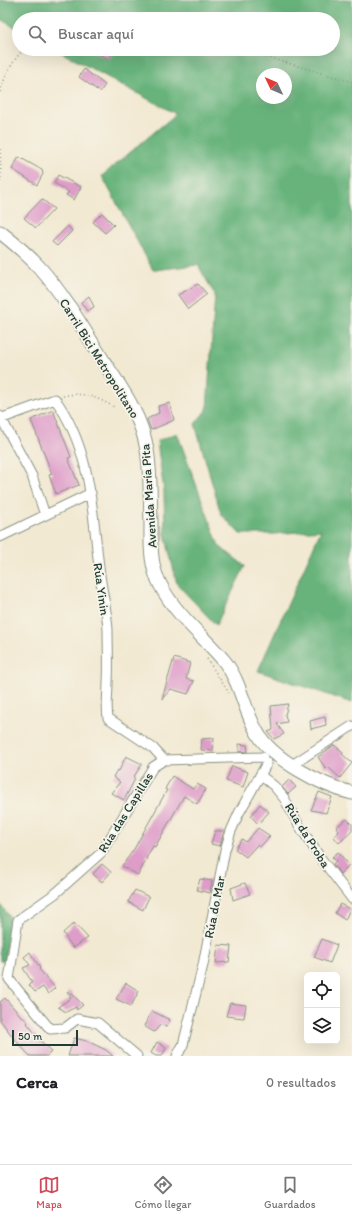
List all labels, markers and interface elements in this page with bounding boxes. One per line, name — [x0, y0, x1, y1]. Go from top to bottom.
search box — [12, 12, 340, 56]
icon: search — [26, 23, 48, 45]
text: Buscar aquí — [58, 25, 134, 43]
north arrow — [256, 68, 292, 104]
street label: Carril Bici Metropolitano — [56, 296, 143, 421]
street label: Avenida María Pita — [137, 443, 160, 549]
street label: Rúa Yinin — [90, 562, 113, 616]
street label: Rúa das Capillas — [95, 769, 156, 855]
street label: Rúa da Proba — [282, 800, 334, 871]
street label: Rúa do Mar — [201, 874, 228, 940]
map controls — [304, 972, 340, 1044]
button: locate — [304, 972, 340, 1008]
button: layers — [304, 1008, 340, 1044]
scale bar — [12, 1028, 78, 1047]
text: 50 m — [18, 1030, 42, 1043]
text: Cerca — [16, 1072, 58, 1092]
text: 0 resultados — [266, 1075, 336, 1090]
tab: Mapa — [36, 1174, 62, 1211]
tab: Cómo llegar — [135, 1174, 191, 1211]
tab: Guardados — [264, 1174, 316, 1211]

